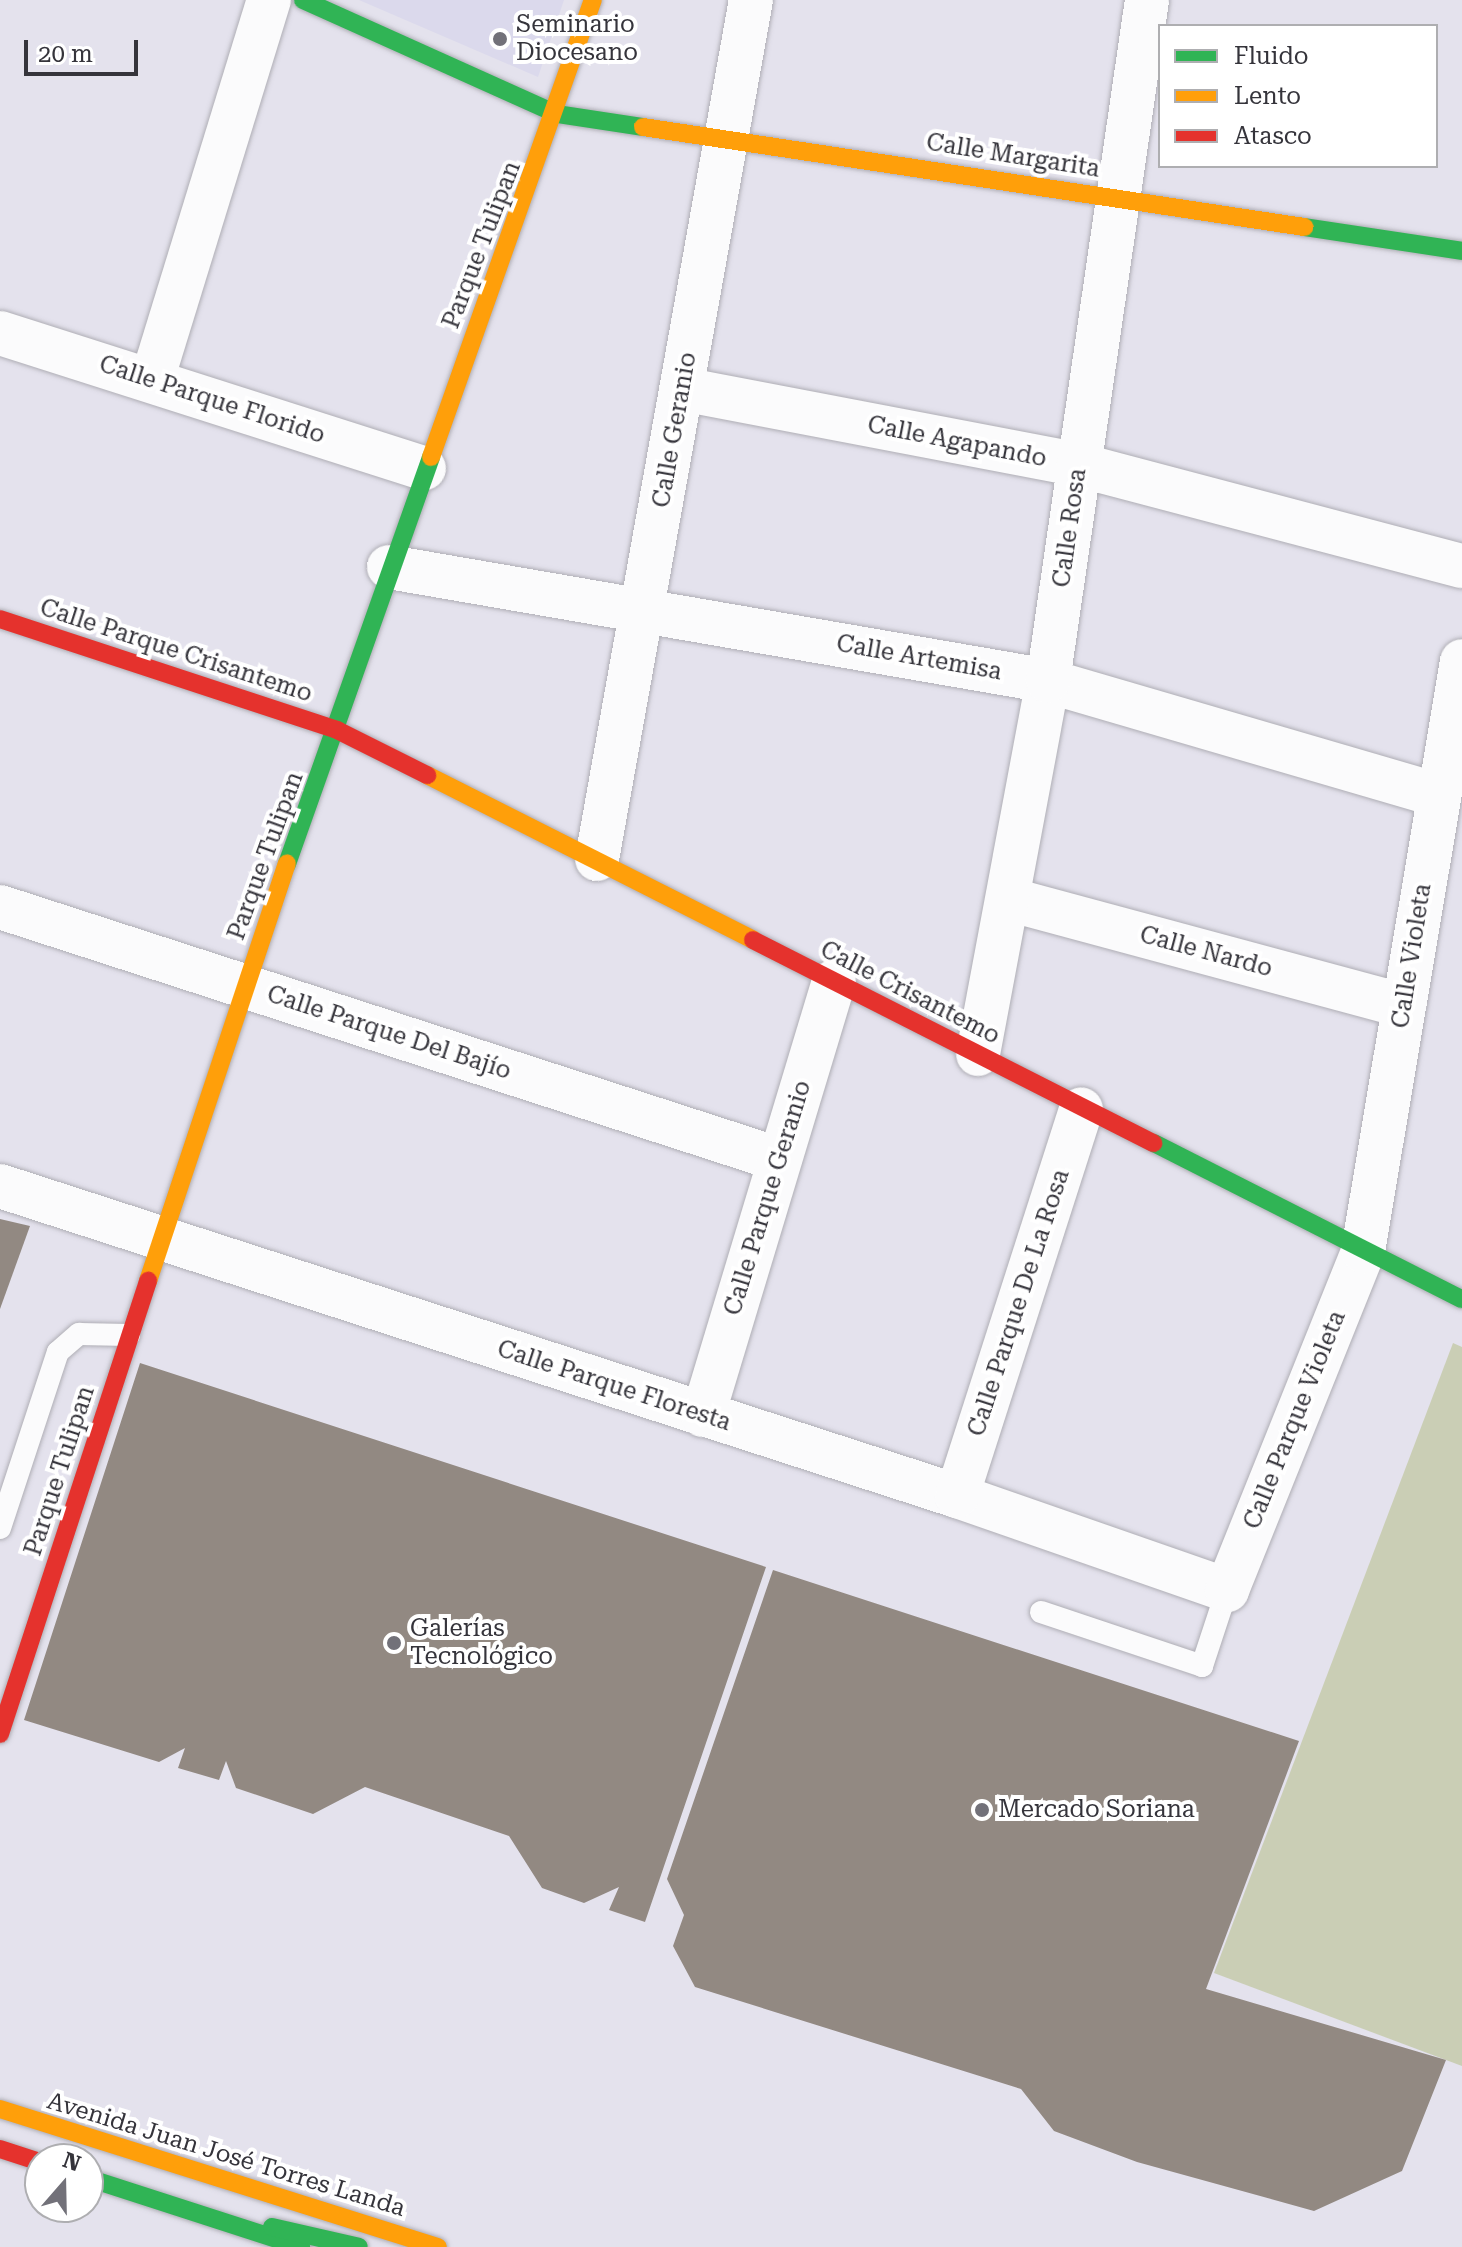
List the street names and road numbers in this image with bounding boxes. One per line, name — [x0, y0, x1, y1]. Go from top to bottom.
street label: Calle Margarita — [924, 128, 1102, 184]
street label: Parque Tulipan — [437, 157, 527, 333]
street label: Calle Parque Florido — [96, 350, 328, 450]
street label: Calle Geranio — [647, 350, 703, 510]
street label: Calle Agapando — [865, 411, 1049, 473]
street label: Calle Rosa — [1047, 467, 1093, 589]
street label: Calle Parque Crisantemo — [36, 593, 316, 709]
street label: Calle Artemisa — [834, 629, 1004, 687]
street label: Parque Tulipan — [222, 768, 310, 944]
street label: Calle Violeta — [1386, 882, 1438, 1030]
street label: Calle Nardo — [1137, 921, 1275, 983]
street label: Calle Crisantemo — [815, 935, 1005, 1051]
street label: Calle Parque Del Bajío — [263, 980, 515, 1086]
street label: Calle Parque Geranio — [719, 1077, 817, 1319]
street label: Calle Parque De La Rosa — [962, 1166, 1076, 1440]
street label: Calle Parque Violeta — [1238, 1307, 1352, 1533]
street label: Calle Parque Floresta — [494, 1335, 734, 1437]
street label: Parque Tulipan — [19, 1383, 101, 1559]
street label: Avenida Juan José Torres Landa — [44, 2087, 408, 2223]

